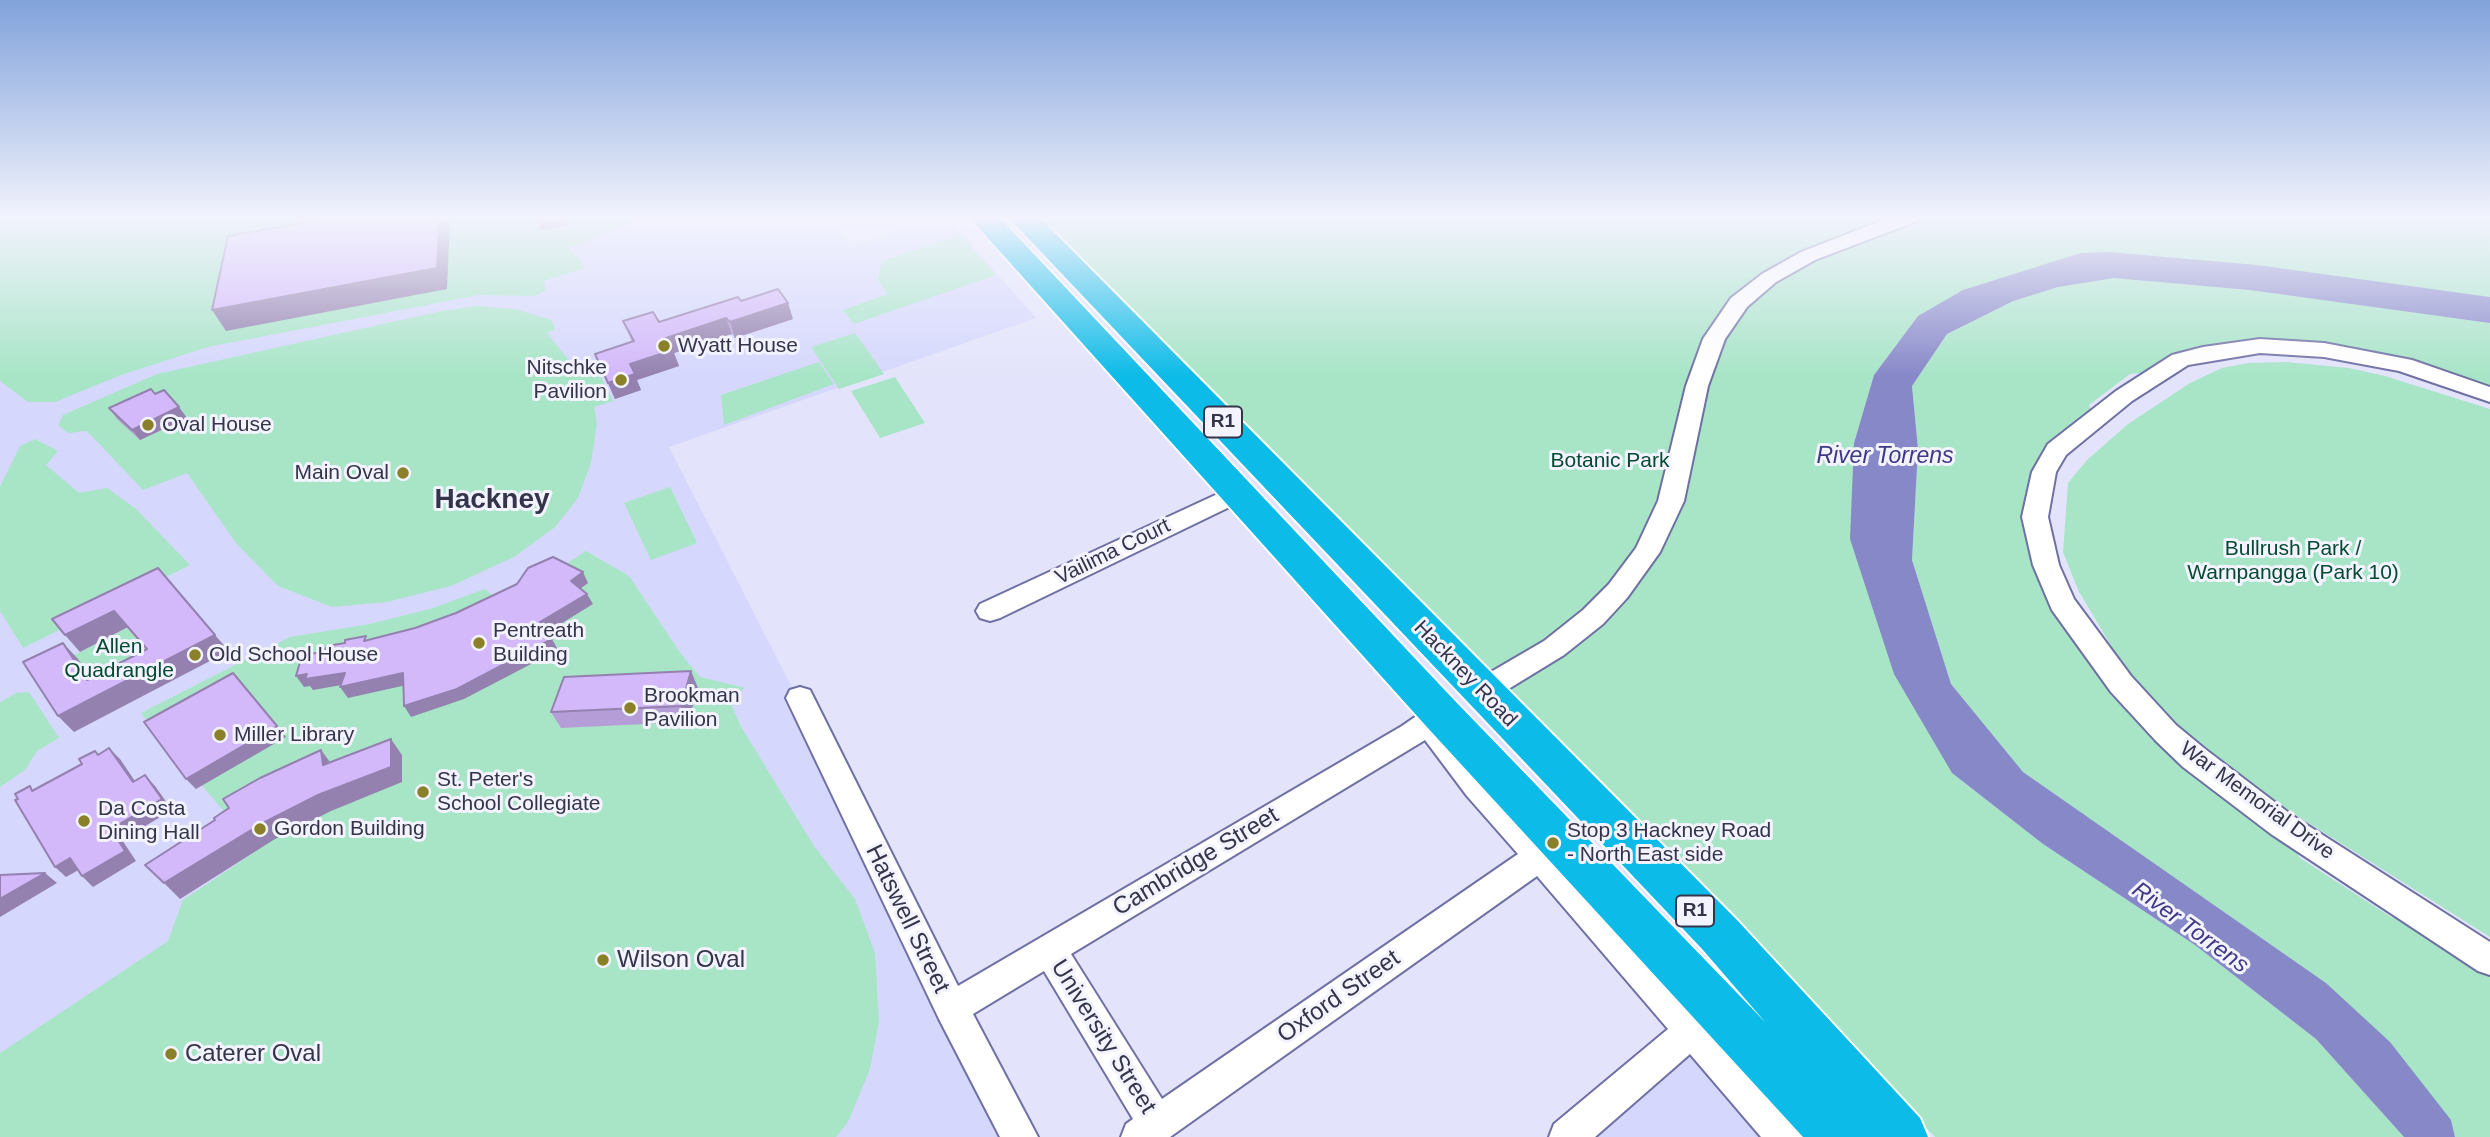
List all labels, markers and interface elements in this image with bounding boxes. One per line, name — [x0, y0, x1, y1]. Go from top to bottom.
place label: Wyatt House — [678, 333, 798, 359]
marker: Wyatt House — [656, 338, 672, 354]
place label: Nitschke Pavilion — [526, 355, 607, 405]
marker: Nitschke Pavilion — [613, 372, 629, 388]
road number: R1 — [1204, 406, 1242, 438]
place label: Oval House — [162, 412, 272, 438]
marker: Oval House — [140, 417, 156, 433]
water label: River Torrens — [1816, 443, 1954, 471]
park label: Botanic Park — [1550, 448, 1670, 474]
place label: Main Oval — [294, 460, 389, 486]
marker: Main Oval — [395, 465, 411, 481]
district label: Hackney — [434, 483, 550, 517]
street label: Vailima Court — [1052, 513, 1174, 591]
park label: Bullrush Park / Warnpangga (Park 10) — [2187, 536, 2399, 586]
street label: Hackney Road — [1408, 616, 1522, 732]
place label: Pentreath Building — [493, 618, 584, 668]
park label: Allen Quadrangle — [64, 634, 174, 684]
marker: Pentreath Building — [471, 635, 487, 651]
place label: Old School House — [209, 642, 378, 668]
marker: Old School House — [187, 647, 203, 663]
place label: Brookman Pavilion — [644, 683, 740, 733]
marker: Brookman Pavilion — [622, 700, 638, 716]
place label: Miller Library — [234, 722, 354, 748]
marker: Miller Library — [212, 727, 228, 743]
street label: War Memorial Drive — [2175, 737, 2339, 865]
place label: St. Peter's School Collegiate — [437, 767, 600, 817]
marker: St. Peter's School Collegiate — [415, 784, 431, 800]
place label: Da Costa Dining Hall — [98, 796, 200, 846]
street label: Cambridge Street — [1108, 801, 1284, 923]
marker: Da Costa Dining Hall — [76, 813, 92, 829]
place label: Gordon Building — [274, 816, 425, 842]
place label: Stop 3 Hackney Road - North East side — [1567, 818, 1771, 868]
marker: Gordon Building — [252, 821, 268, 837]
marker: Stop 3 Hackney Road - North East side — [1545, 835, 1561, 851]
street label: Hatswell Street — [859, 840, 955, 998]
water label: River Torrens — [2126, 877, 2254, 979]
road number: R1 — [1676, 896, 1714, 926]
street label: Oxford Street — [1272, 944, 1406, 1050]
place label: Wilson Oval — [617, 946, 745, 974]
marker: Wilson Oval — [595, 952, 611, 968]
street label: University Street — [1044, 955, 1162, 1119]
place label: Caterer Oval — [185, 1040, 321, 1068]
marker: Caterer Oval — [163, 1046, 179, 1062]

